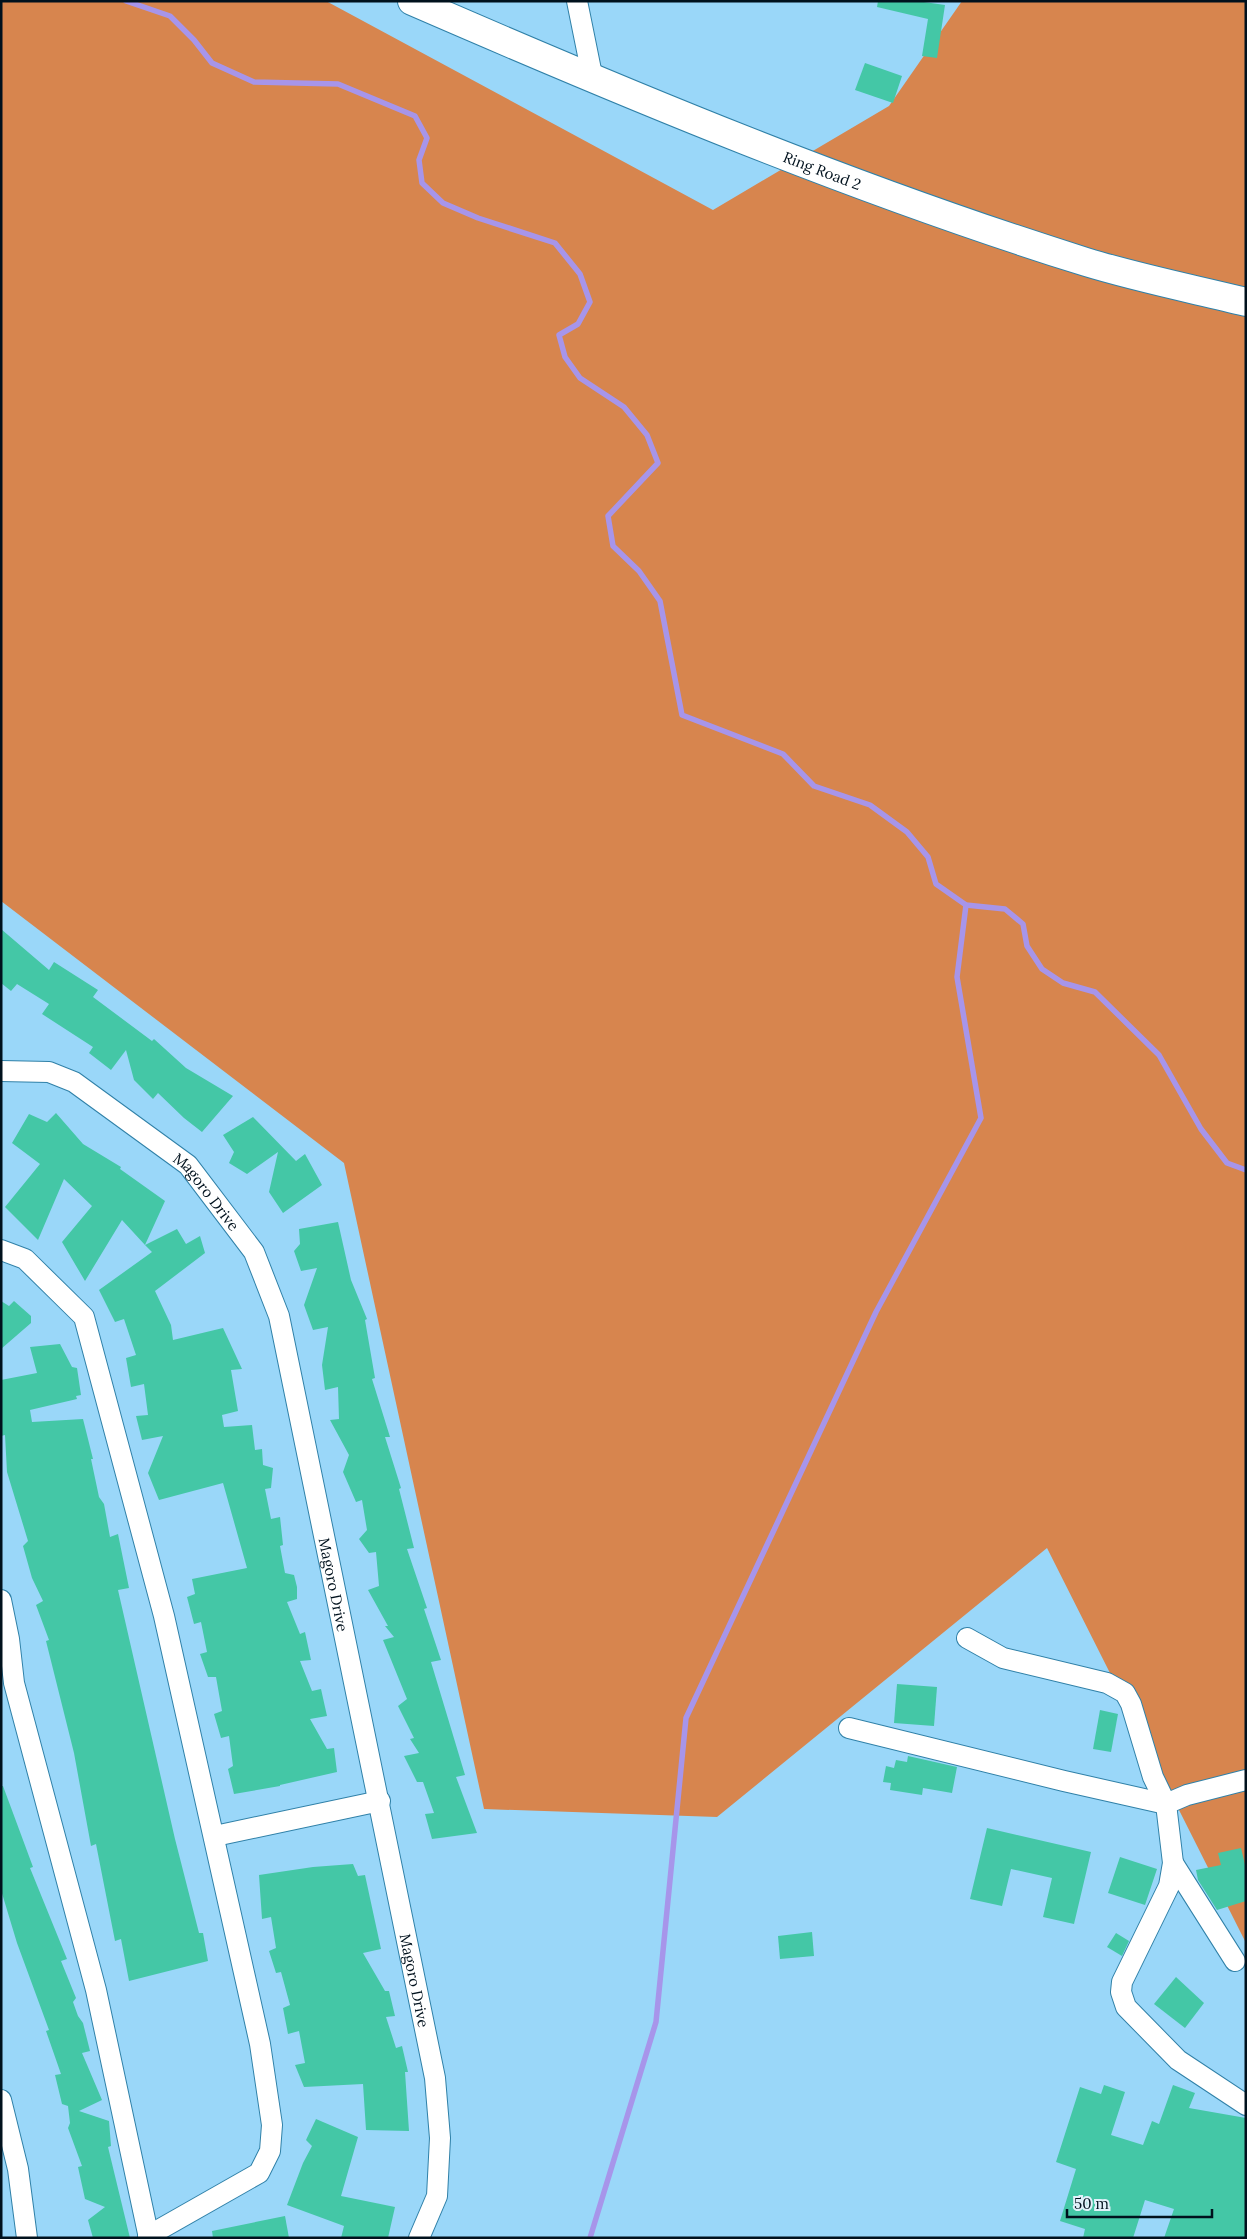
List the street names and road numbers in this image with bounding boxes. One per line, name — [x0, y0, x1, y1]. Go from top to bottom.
street label: Ring Road 2 — [781, 147, 864, 194]
street label: Magoro Drive — [170, 1148, 244, 1234]
street label: Magoro Drive — [315, 1536, 353, 1633]
street label: Magoro Drive — [396, 1932, 434, 2029]

